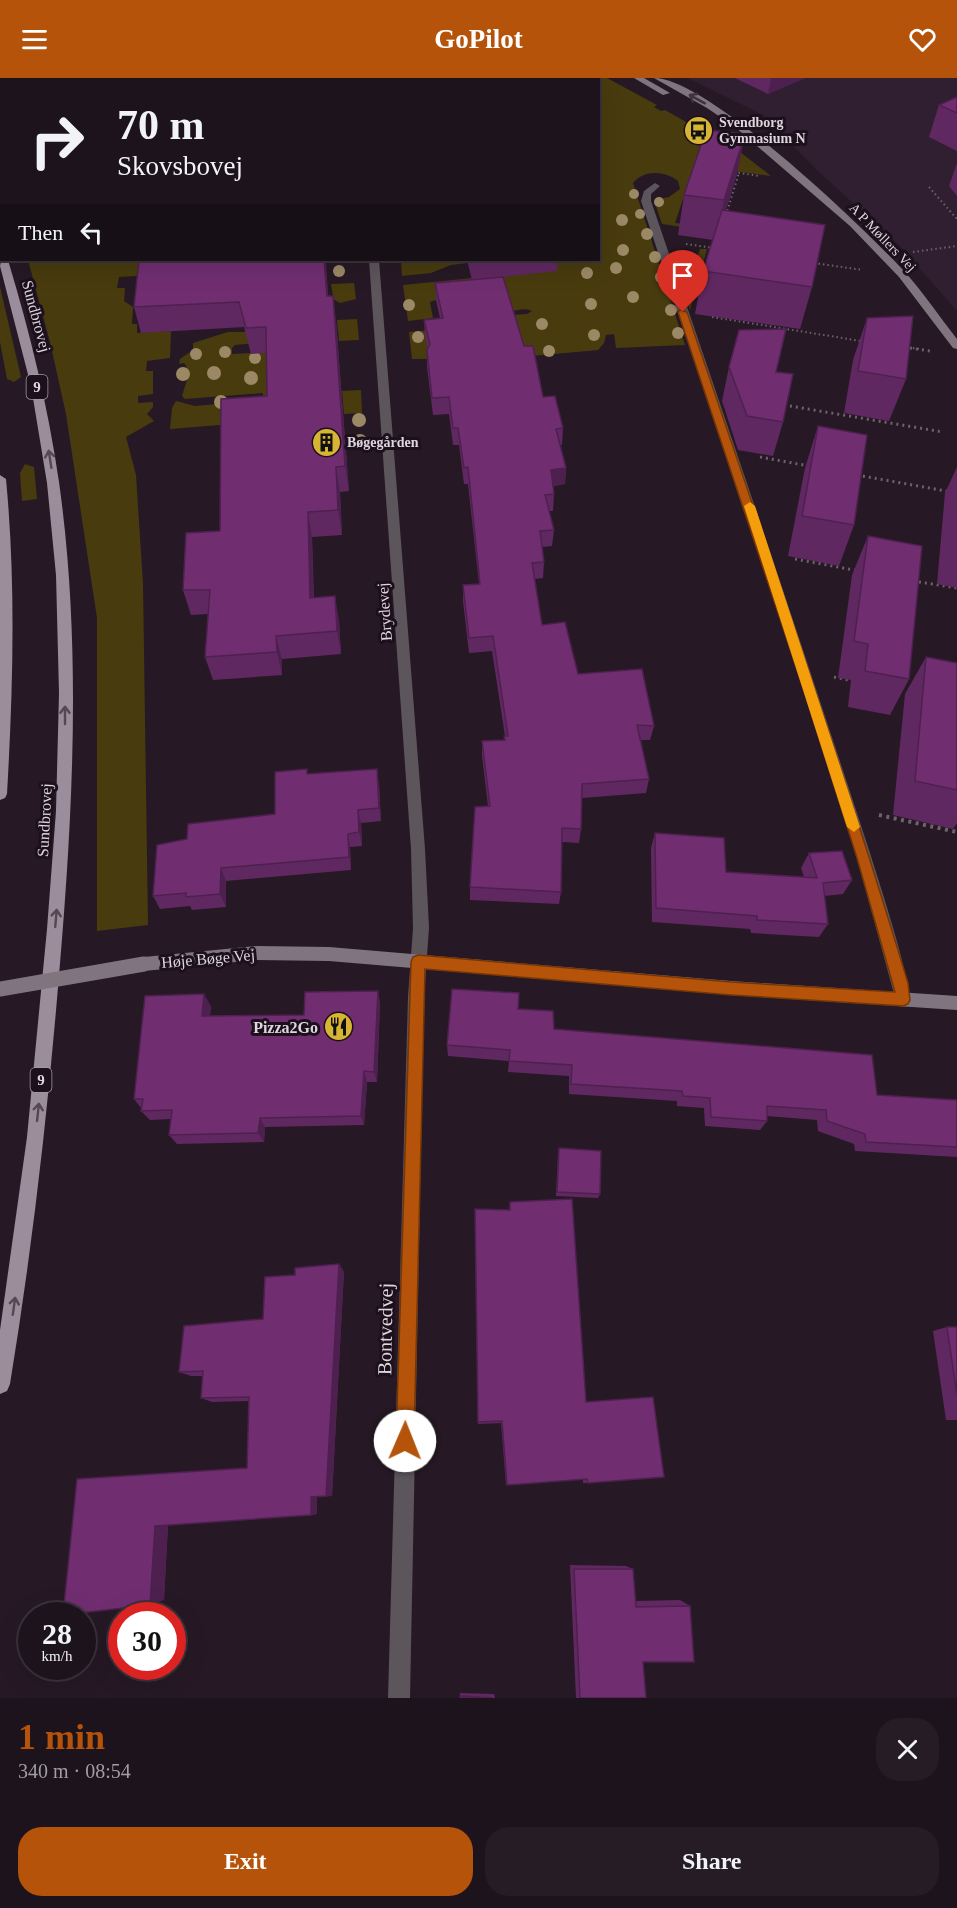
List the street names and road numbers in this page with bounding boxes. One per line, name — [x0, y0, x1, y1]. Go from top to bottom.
street label: A P Møllers Vej — [846, 200, 919, 275]
street label: Sundbrovej — [18, 278, 54, 354]
road number: 9 — [26, 375, 48, 399]
street label: Brydevej — [374, 582, 396, 642]
street label: Sundbrovej — [34, 783, 56, 857]
street label: Høje Bøge Vej — [161, 946, 256, 972]
road number: 9 — [30, 1068, 51, 1092]
street label: Bontvedvej — [373, 1283, 398, 1375]

